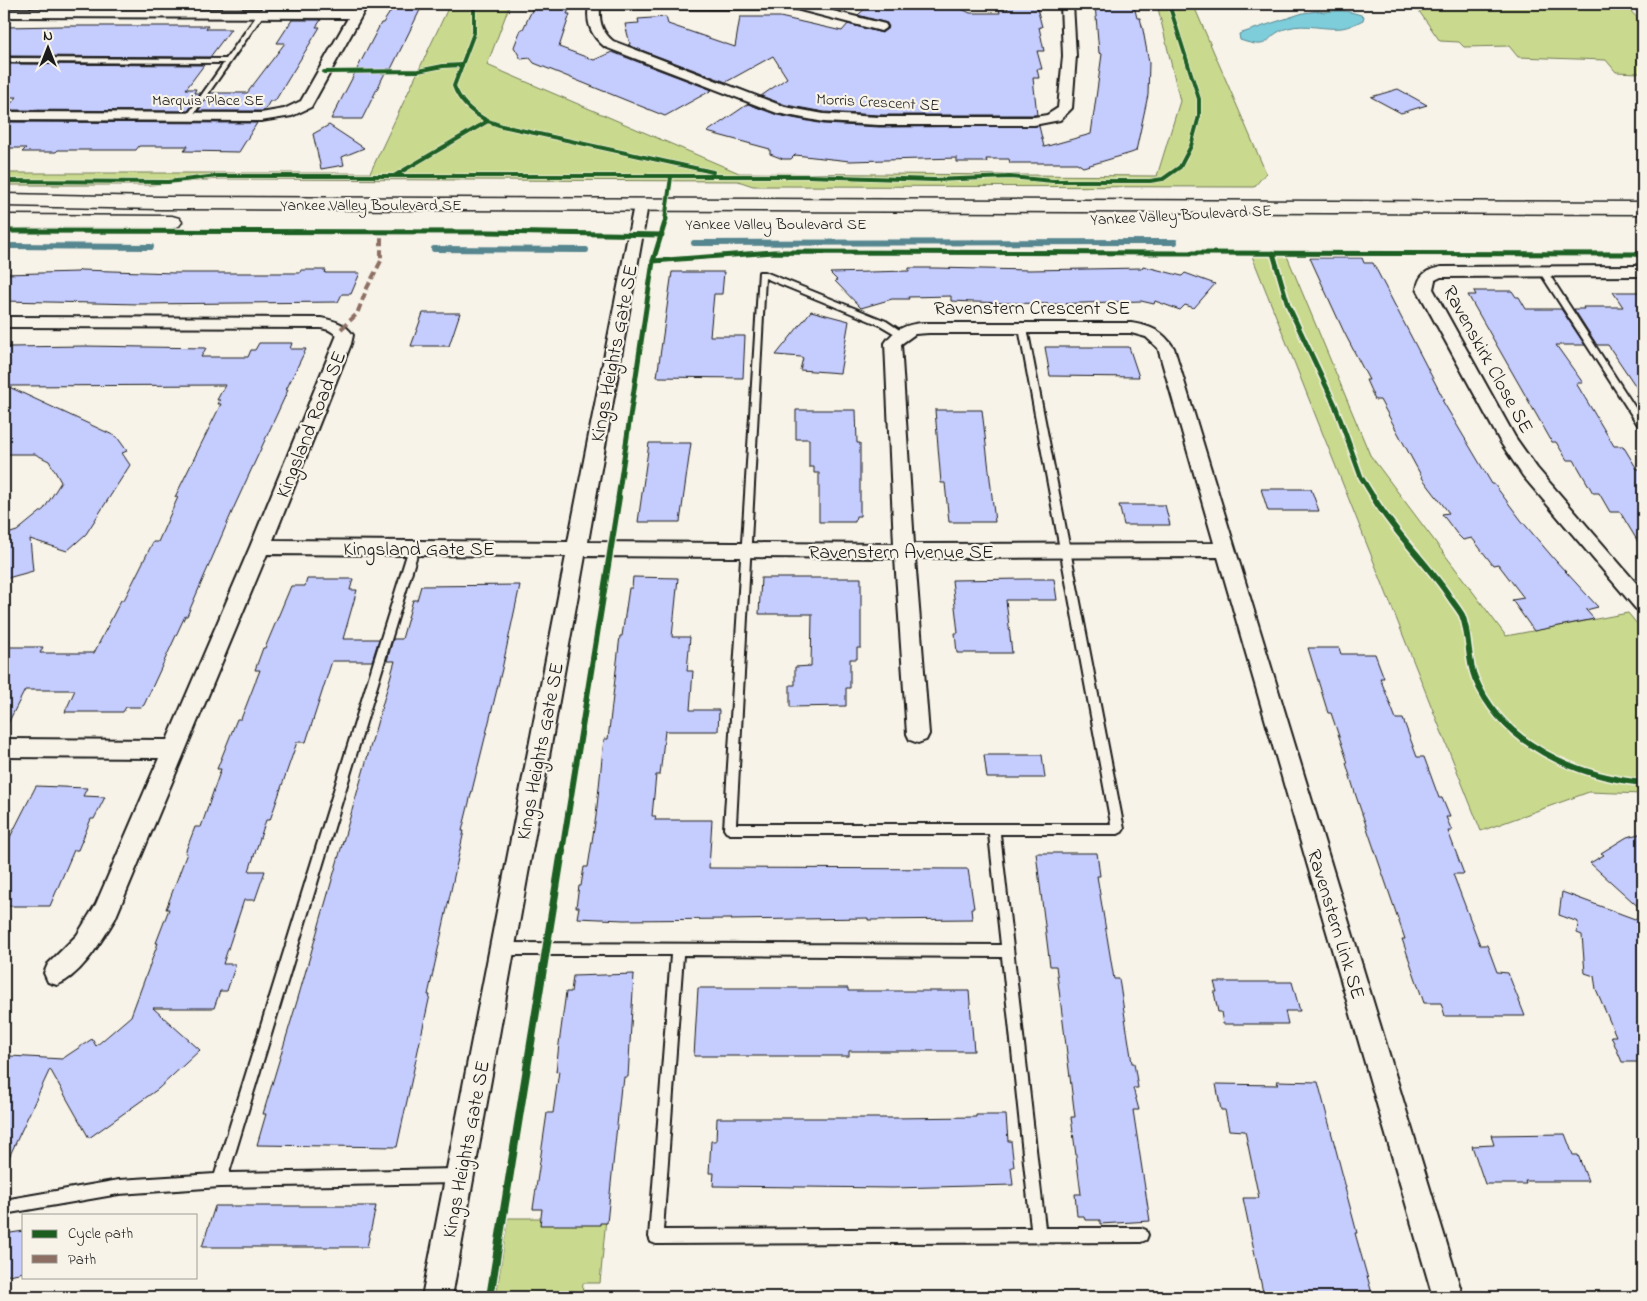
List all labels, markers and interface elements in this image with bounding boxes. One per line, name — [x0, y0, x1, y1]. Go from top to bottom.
north arrow — [22, 22, 72, 72]
text: N — [43, 26, 53, 47]
street label: Morris Crescent SE — [816, 88, 940, 118]
street label: Marquis Place SE — [152, 89, 264, 113]
street label: Yankee Valley Boulevard SE — [280, 194, 462, 218]
street label: Yankee Valley Boulevard SE — [1090, 199, 1272, 233]
street label: Yankee Valley Boulevard SE — [685, 213, 867, 237]
street label: Kings Heights Gate SE — [584, 262, 648, 445]
street label: Ravenskirk Close SE — [1434, 281, 1540, 440]
street label: Ravenstern Crescent SE — [934, 295, 1130, 324]
street label: Kingsland Road SE — [270, 347, 356, 503]
street label: Kingsland Gate SE — [343, 536, 495, 566]
street label: Ravenstern Avenue SE — [808, 539, 994, 568]
street label: Kings Heights Gate SE — [510, 660, 574, 843]
street label: Ravenstern Link SE — [1298, 846, 1371, 1003]
street label: Kings Heights Gate SE — [436, 1058, 500, 1241]
legend — [22, 1214, 198, 1278]
text: Cycle path — [68, 1223, 133, 1246]
text: Path — [68, 1249, 96, 1271]

